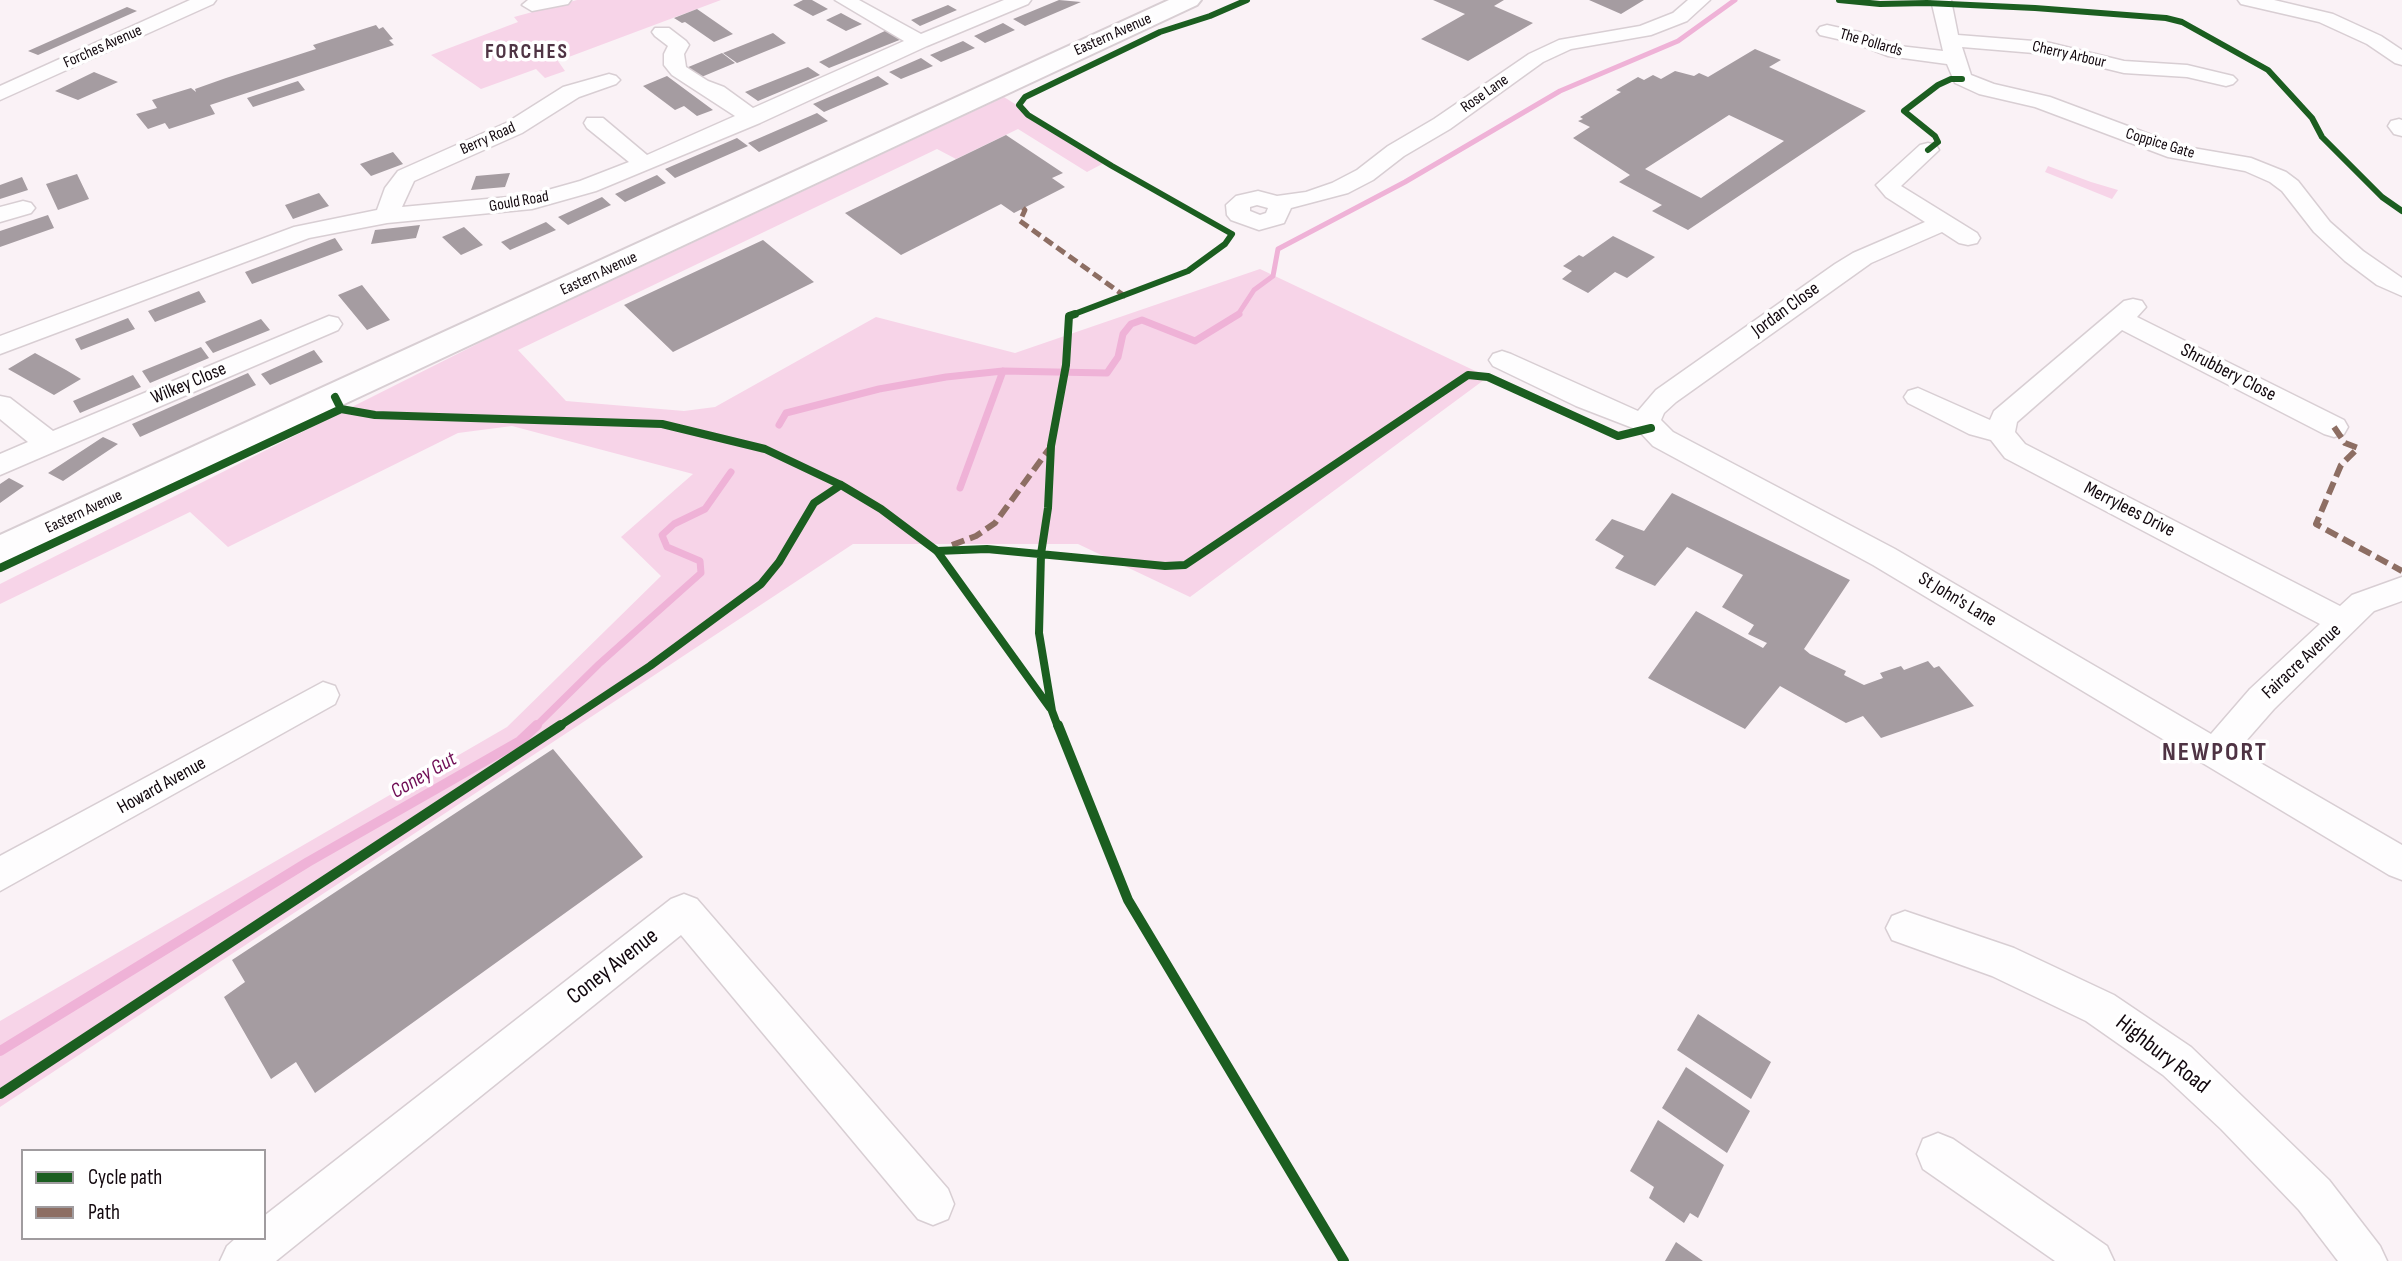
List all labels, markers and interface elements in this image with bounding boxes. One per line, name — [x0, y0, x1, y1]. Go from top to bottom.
street label: Eastern Avenue — [1071, 9, 1155, 61]
street label: Forches Avenue — [61, 21, 145, 73]
street label: The Pollards — [1837, 25, 1905, 61]
street label: Cherry Arbour — [2030, 37, 2108, 73]
district label: FORCHES — [486, 40, 568, 66]
street label: Rose Lane — [1457, 71, 1513, 117]
street label: Berry Road — [457, 118, 519, 160]
street label: Coppice Gate — [2123, 124, 2197, 164]
street label: Gould Road — [488, 187, 550, 217]
street label: Eastern Avenue — [558, 248, 640, 300]
street label: Jordan Close — [1748, 278, 1824, 342]
street label: Shrubbery Close — [2176, 339, 2280, 407]
street label: Wilkey Close — [148, 358, 230, 410]
street label: Merrylees Drive — [2080, 477, 2178, 543]
street label: Eastern Avenue — [43, 486, 125, 538]
street label: St John's Lane — [1914, 568, 2000, 632]
street label: Fairacre Avenue — [2258, 620, 2346, 704]
district label: NEWPORT — [2163, 737, 2267, 769]
water label: Coney Gut — [387, 747, 461, 805]
street label: Howard Avenue — [114, 752, 210, 820]
street label: Coney Avenue — [562, 923, 664, 1011]
street label: Highbury Road — [2109, 1010, 2215, 1100]
legend — [21, 1149, 266, 1240]
text: Cycle path — [88, 1165, 162, 1190]
text: Path — [88, 1200, 120, 1225]

